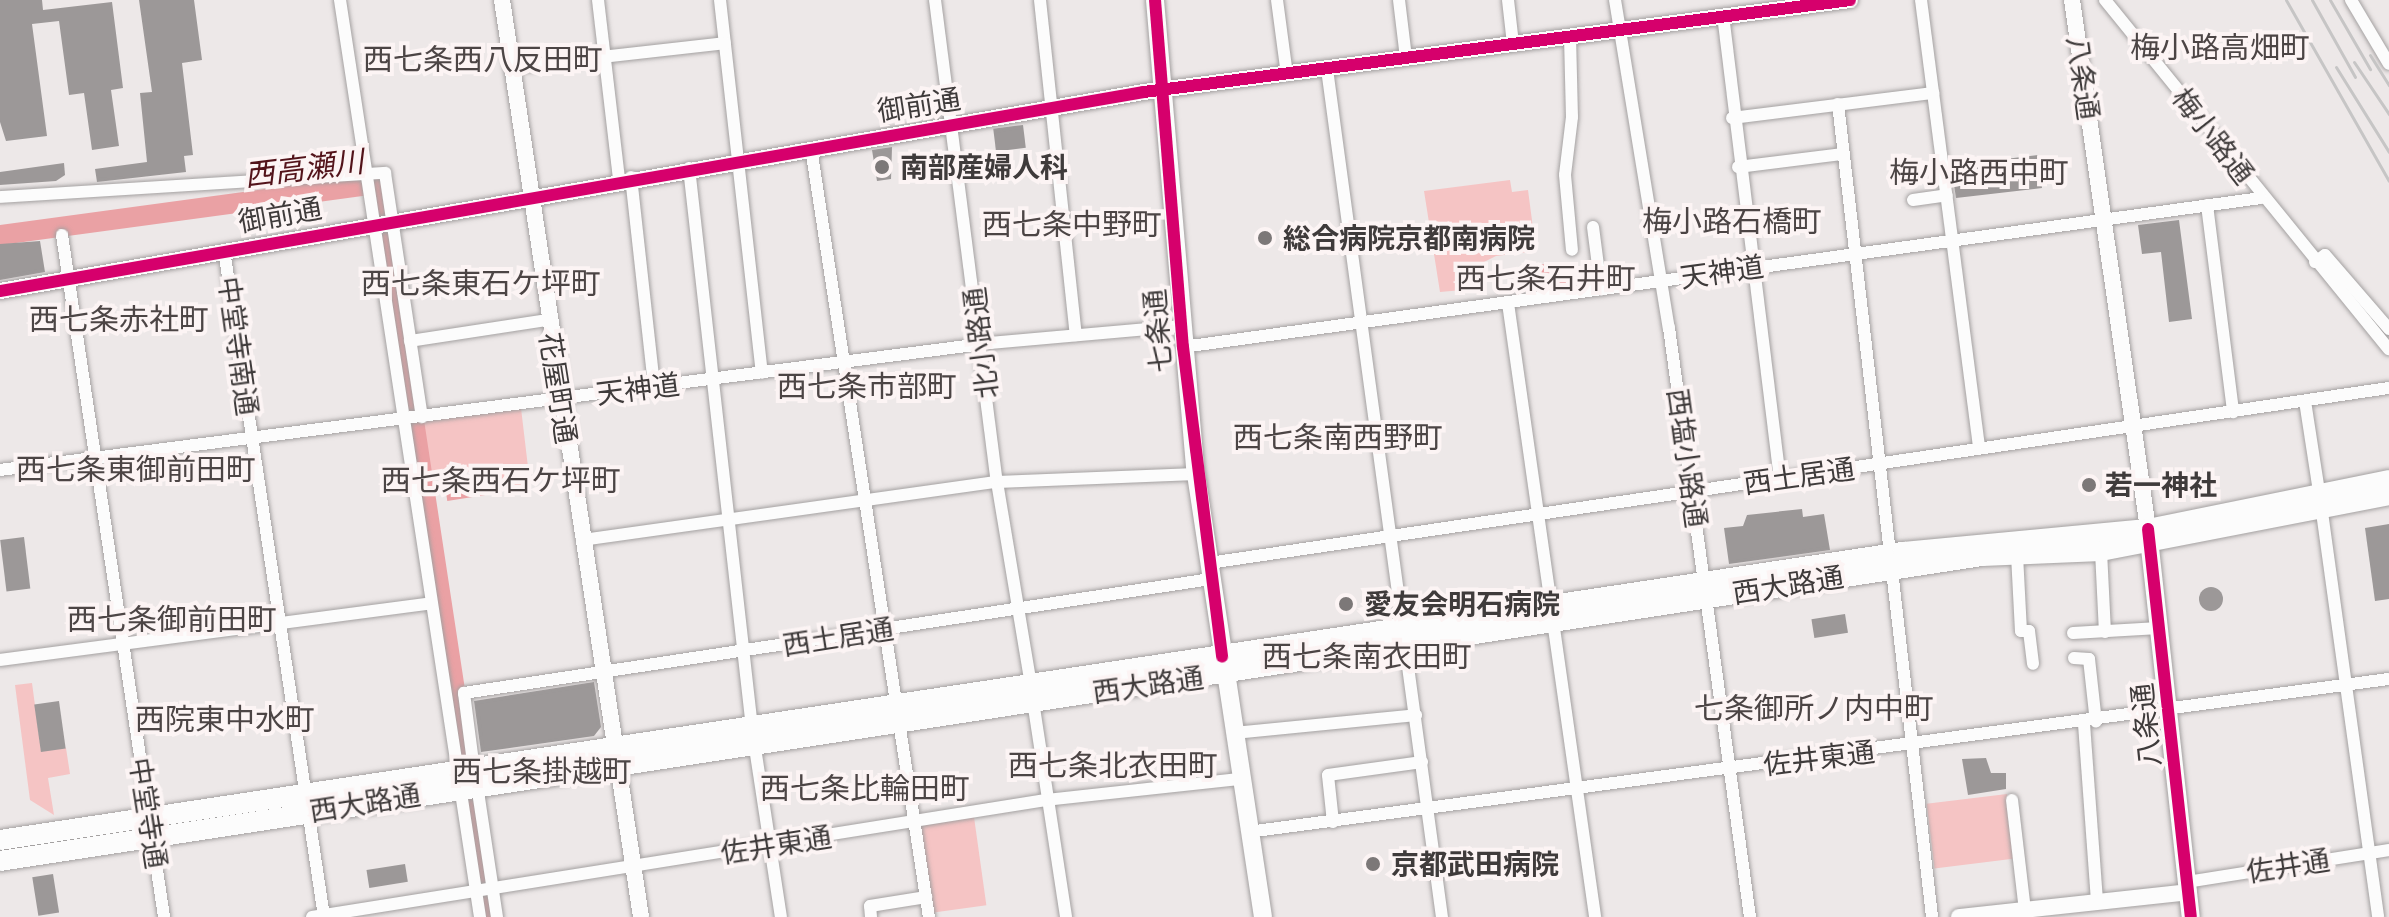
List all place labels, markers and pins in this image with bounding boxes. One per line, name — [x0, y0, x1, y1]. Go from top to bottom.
place label: 南部産婦人科 — [900, 150, 1068, 184]
marker: 南部産婦人科 — [871, 156, 893, 178]
place label: 総合病院京都南病院 — [1283, 221, 1535, 255]
marker: 総合病院京都南病院 — [1254, 227, 1276, 249]
place label: 若一神社 — [2105, 468, 2217, 502]
marker: 若一神社 — [2080, 476, 2098, 494]
place label: 愛友会明石病院 — [1364, 587, 1560, 621]
marker: 愛友会明石病院 — [1335, 593, 1357, 615]
place label: 京都武田病院 — [1391, 847, 1559, 881]
marker: 京都武田病院 — [1362, 853, 1384, 875]

